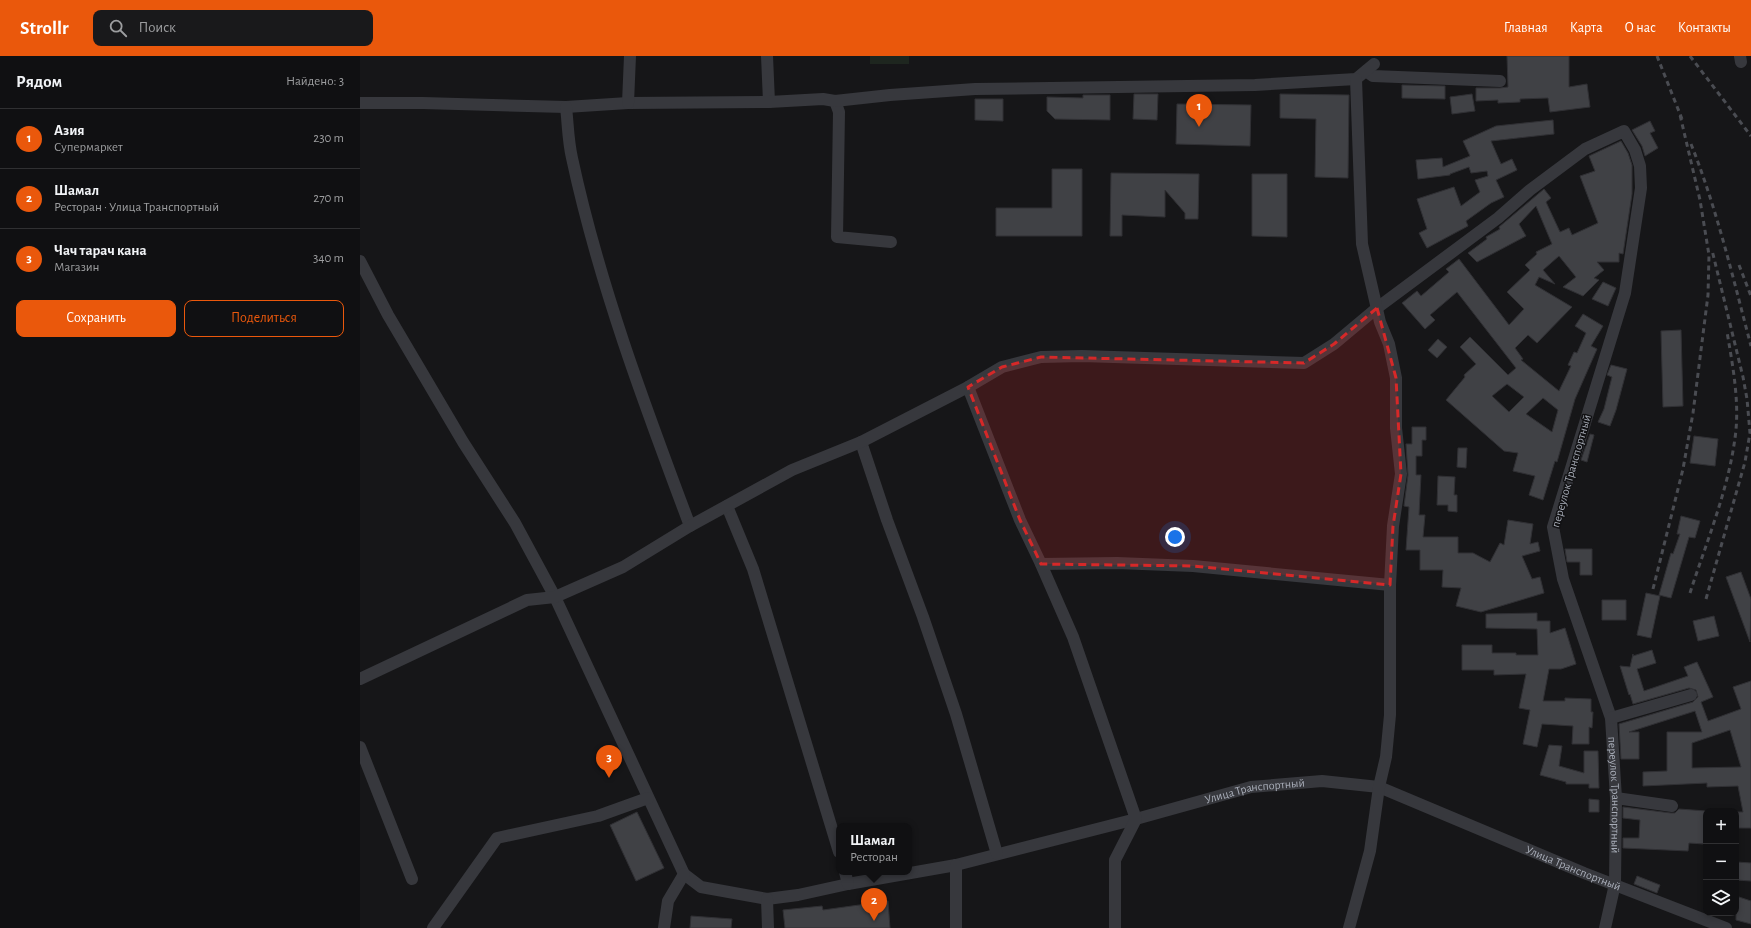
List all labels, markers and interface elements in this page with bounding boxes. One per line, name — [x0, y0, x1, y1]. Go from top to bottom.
search box — [93, 10, 373, 46]
icon: search — [107, 17, 129, 39]
text: Strollr — [20, 19, 69, 38]
text: Поиск — [139, 20, 176, 35]
text: Главная — [1504, 21, 1548, 35]
text: Карта — [1570, 21, 1603, 35]
text: О нас — [1625, 21, 1656, 35]
text: Контакты — [1678, 21, 1731, 35]
text: Рядом — [16, 73, 62, 90]
text: Найдено: 3 — [286, 75, 344, 88]
pin: 1 — [1186, 94, 1212, 127]
text: Азия — [54, 123, 85, 138]
text: 1 — [27, 132, 31, 145]
text: 230 m — [313, 132, 344, 145]
text: Супермаркет — [54, 141, 123, 154]
text: Шамал — [54, 183, 99, 198]
text: 2 — [26, 192, 32, 205]
text: 270 m — [313, 192, 344, 205]
text: Ресторан · Улица Транспортный — [54, 201, 219, 214]
text: Чач тарач кана — [54, 243, 147, 258]
text: 3 — [26, 252, 32, 265]
text: 340 m — [313, 252, 344, 265]
text: Магазин — [54, 261, 100, 274]
button: Сохранить — [16, 300, 176, 337]
button: Поделиться — [184, 300, 344, 337]
street label: переулок Транспортный — [1549, 413, 1594, 529]
your location — [1165, 527, 1185, 547]
street label: переулок Транспортный — [1606, 736, 1622, 853]
pin: 3 — [596, 745, 622, 778]
street label: Улица Транспортный — [1203, 776, 1305, 806]
map controls — [1703, 808, 1739, 916]
button: + — [1703, 808, 1739, 844]
popup — [836, 823, 912, 875]
text: Шамал — [850, 833, 895, 848]
street label: Улица Транспортный — [1524, 843, 1623, 893]
button: − — [1703, 844, 1739, 880]
text: Ресторан — [850, 851, 898, 864]
button: layers — [1703, 880, 1739, 916]
pin: 2 — [861, 888, 887, 921]

